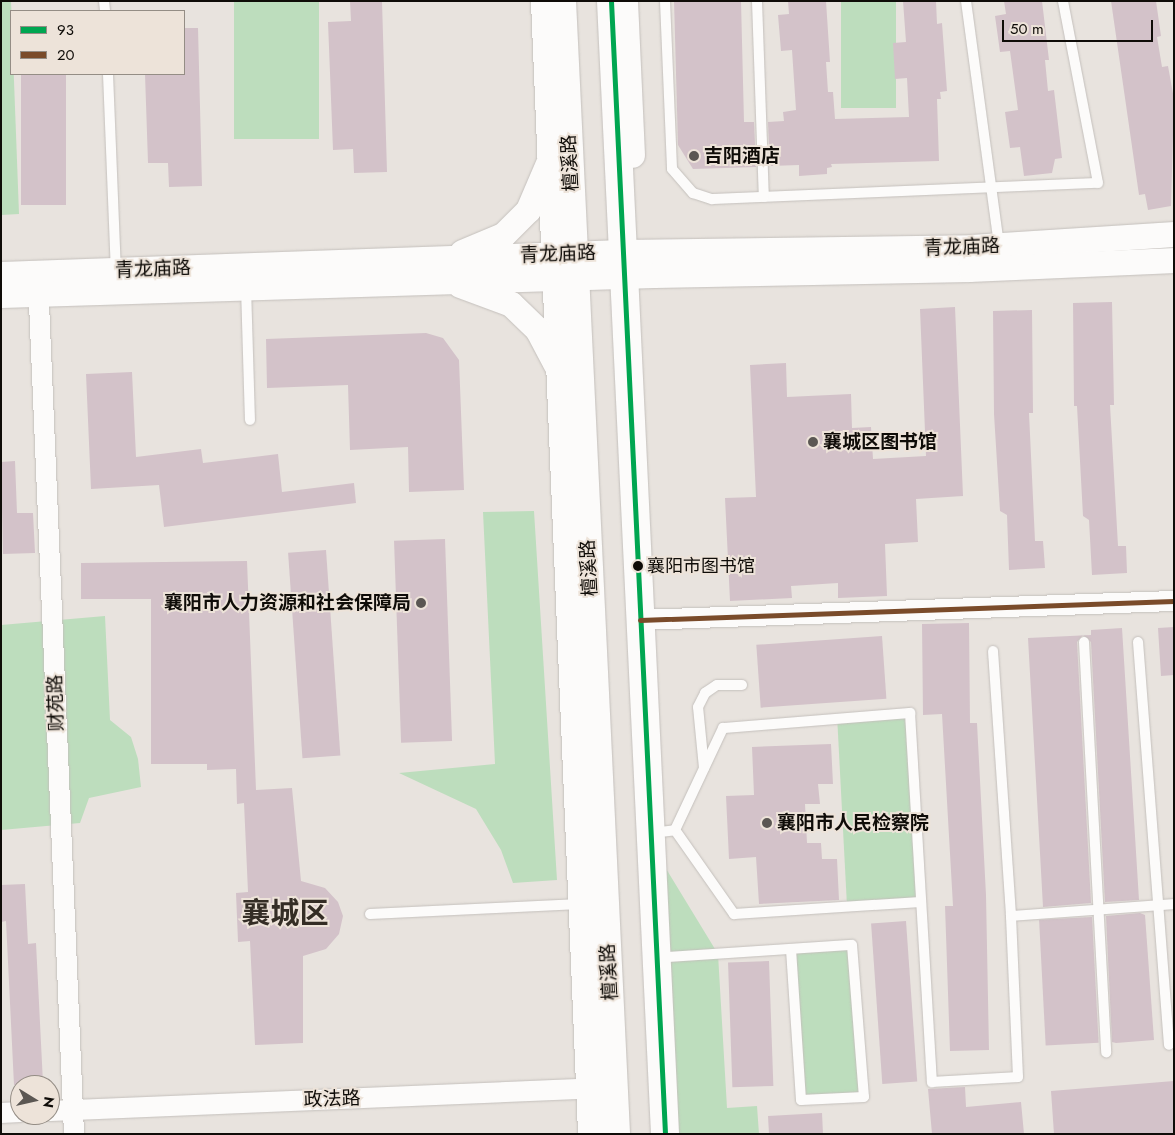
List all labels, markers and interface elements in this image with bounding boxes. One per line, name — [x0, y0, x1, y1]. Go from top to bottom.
legend — [10, 10, 185, 75]
scale bar — [1005, 10, 1156, 42]
text: 50 m — [1010, 18, 1044, 40]
text: 93 — [57, 19, 74, 41]
text: 20 — [57, 44, 75, 66]
street label: 檀溪路 — [557, 134, 583, 192]
place label: 吉阳酒店 — [704, 145, 780, 167]
marker: 吉阳酒店 — [688, 150, 700, 162]
street label: 青龙庙路 — [924, 234, 1000, 260]
street label: 青龙庙路 — [520, 241, 596, 267]
street label: 青龙庙路 — [115, 256, 191, 282]
place label: 襄城区图书馆 — [823, 431, 937, 453]
marker: 襄城区图书馆 — [807, 436, 819, 448]
street label: 檀溪路 — [576, 539, 602, 597]
place label: 襄阳市图书馆 — [647, 555, 755, 577]
marker: 襄阳市图书馆 — [633, 561, 643, 571]
place label: 襄阳市人力资源和社会保障局 — [164, 592, 411, 614]
marker: 襄阳市人力资源和社会保障局 — [415, 597, 427, 609]
street label: 财苑路 — [44, 674, 68, 732]
place label: 襄阳市人民检察院 — [777, 812, 929, 834]
marker: 襄阳市人民检察院 — [761, 817, 773, 829]
district label: 襄城区 — [242, 897, 328, 931]
street label: 檀溪路 — [596, 943, 622, 1001]
north arrow — [10, 1075, 60, 1125]
street label: 政法路 — [303, 1087, 361, 1111]
text: N — [38, 1095, 60, 1109]

